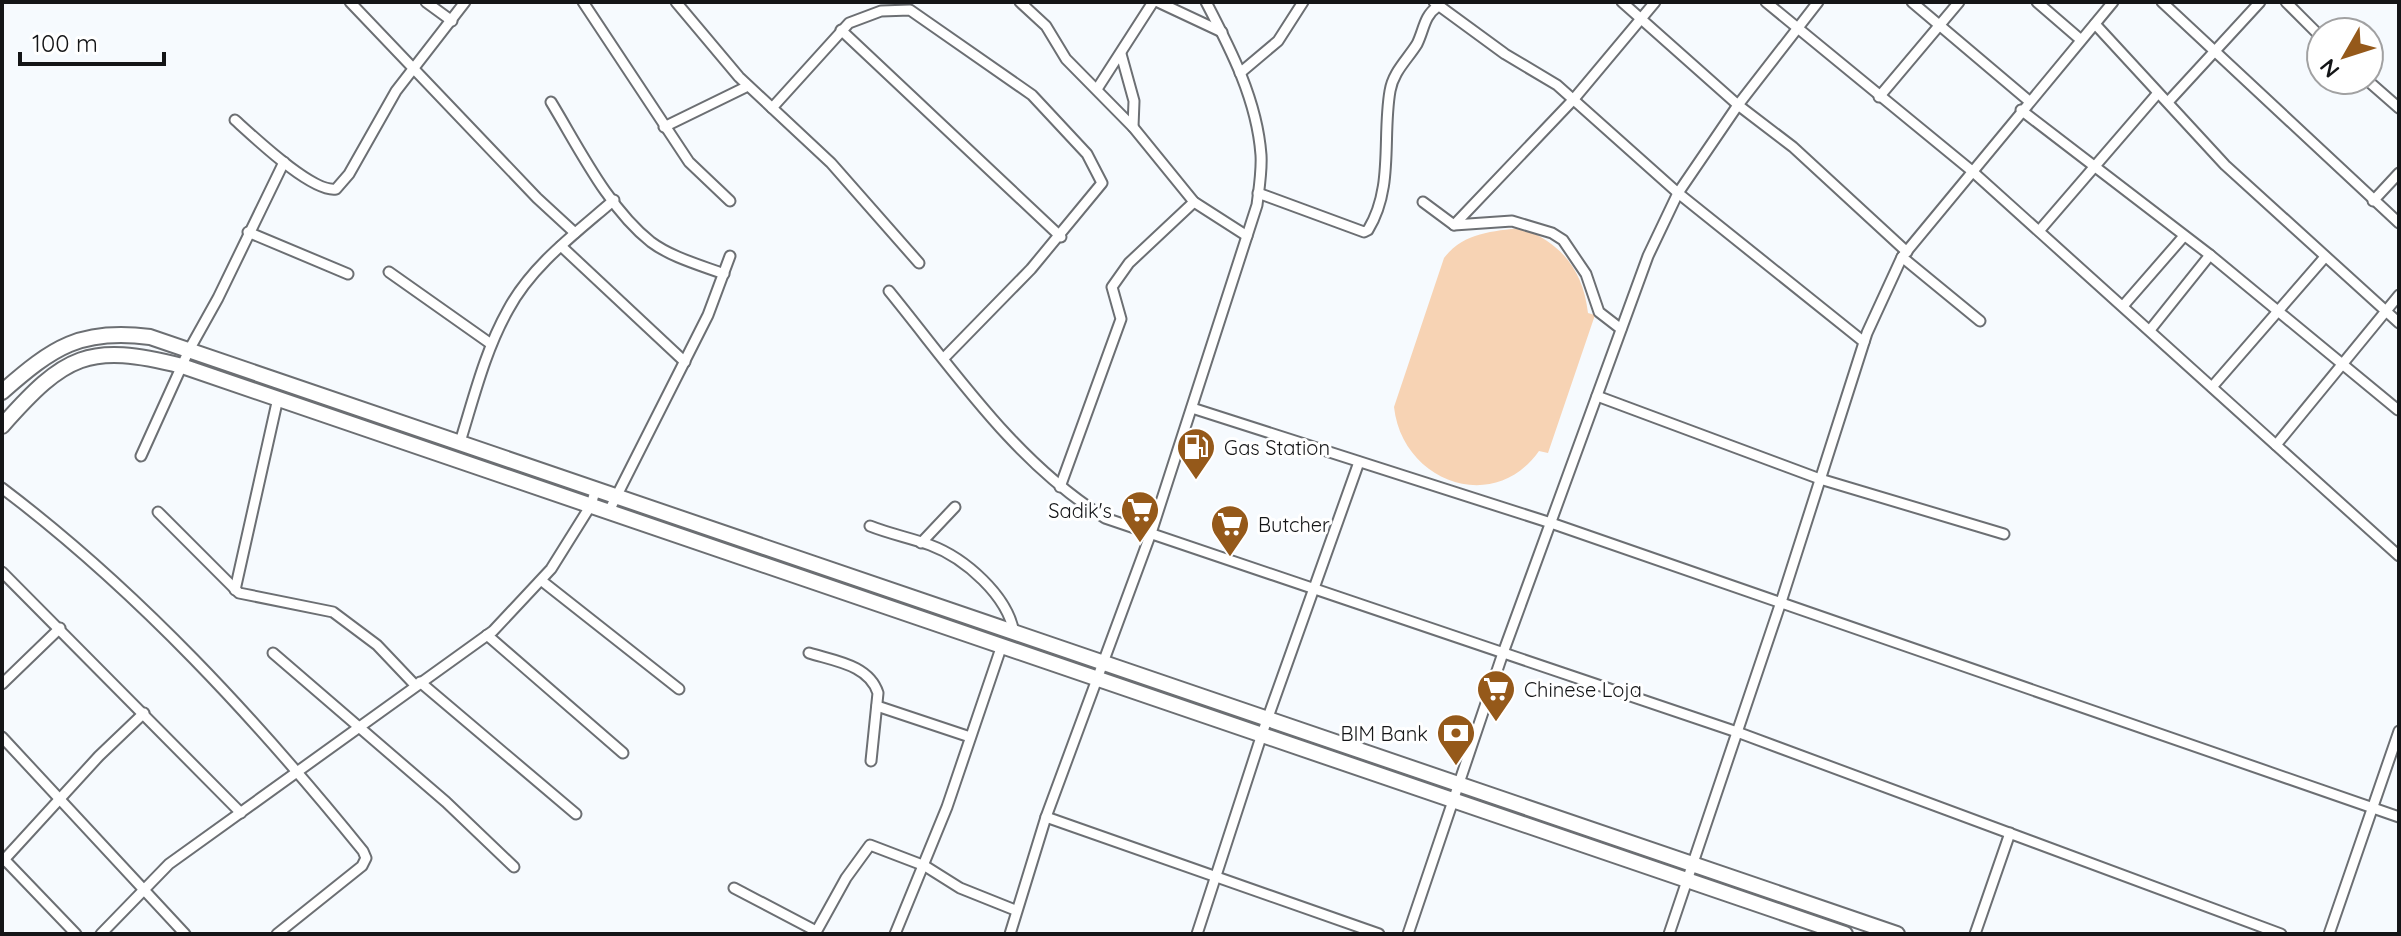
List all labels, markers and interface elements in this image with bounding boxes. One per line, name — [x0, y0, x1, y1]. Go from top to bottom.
scale bar — [20, 16, 164, 66]
north arrow — [2305, 16, 2385, 96]
text: 100 m — [32, 28, 98, 58]
text: N — [2313, 53, 2345, 84]
fuel station icon: Gas Station — [1175, 426, 1217, 481]
place label: Gas Station — [1224, 435, 1330, 460]
supermarket icon: Sadik's — [1119, 489, 1161, 544]
place label: Sadik's — [1048, 498, 1112, 523]
supermarket icon: Butcher — [1209, 503, 1251, 558]
place label: Butcher — [1258, 512, 1330, 537]
supermarket icon: Chinese Loja — [1475, 668, 1517, 723]
place label: Chinese Loja — [1524, 677, 1642, 702]
bank icon: BIM Bank — [1435, 712, 1477, 767]
place label: BIM Bank — [1341, 721, 1428, 746]

